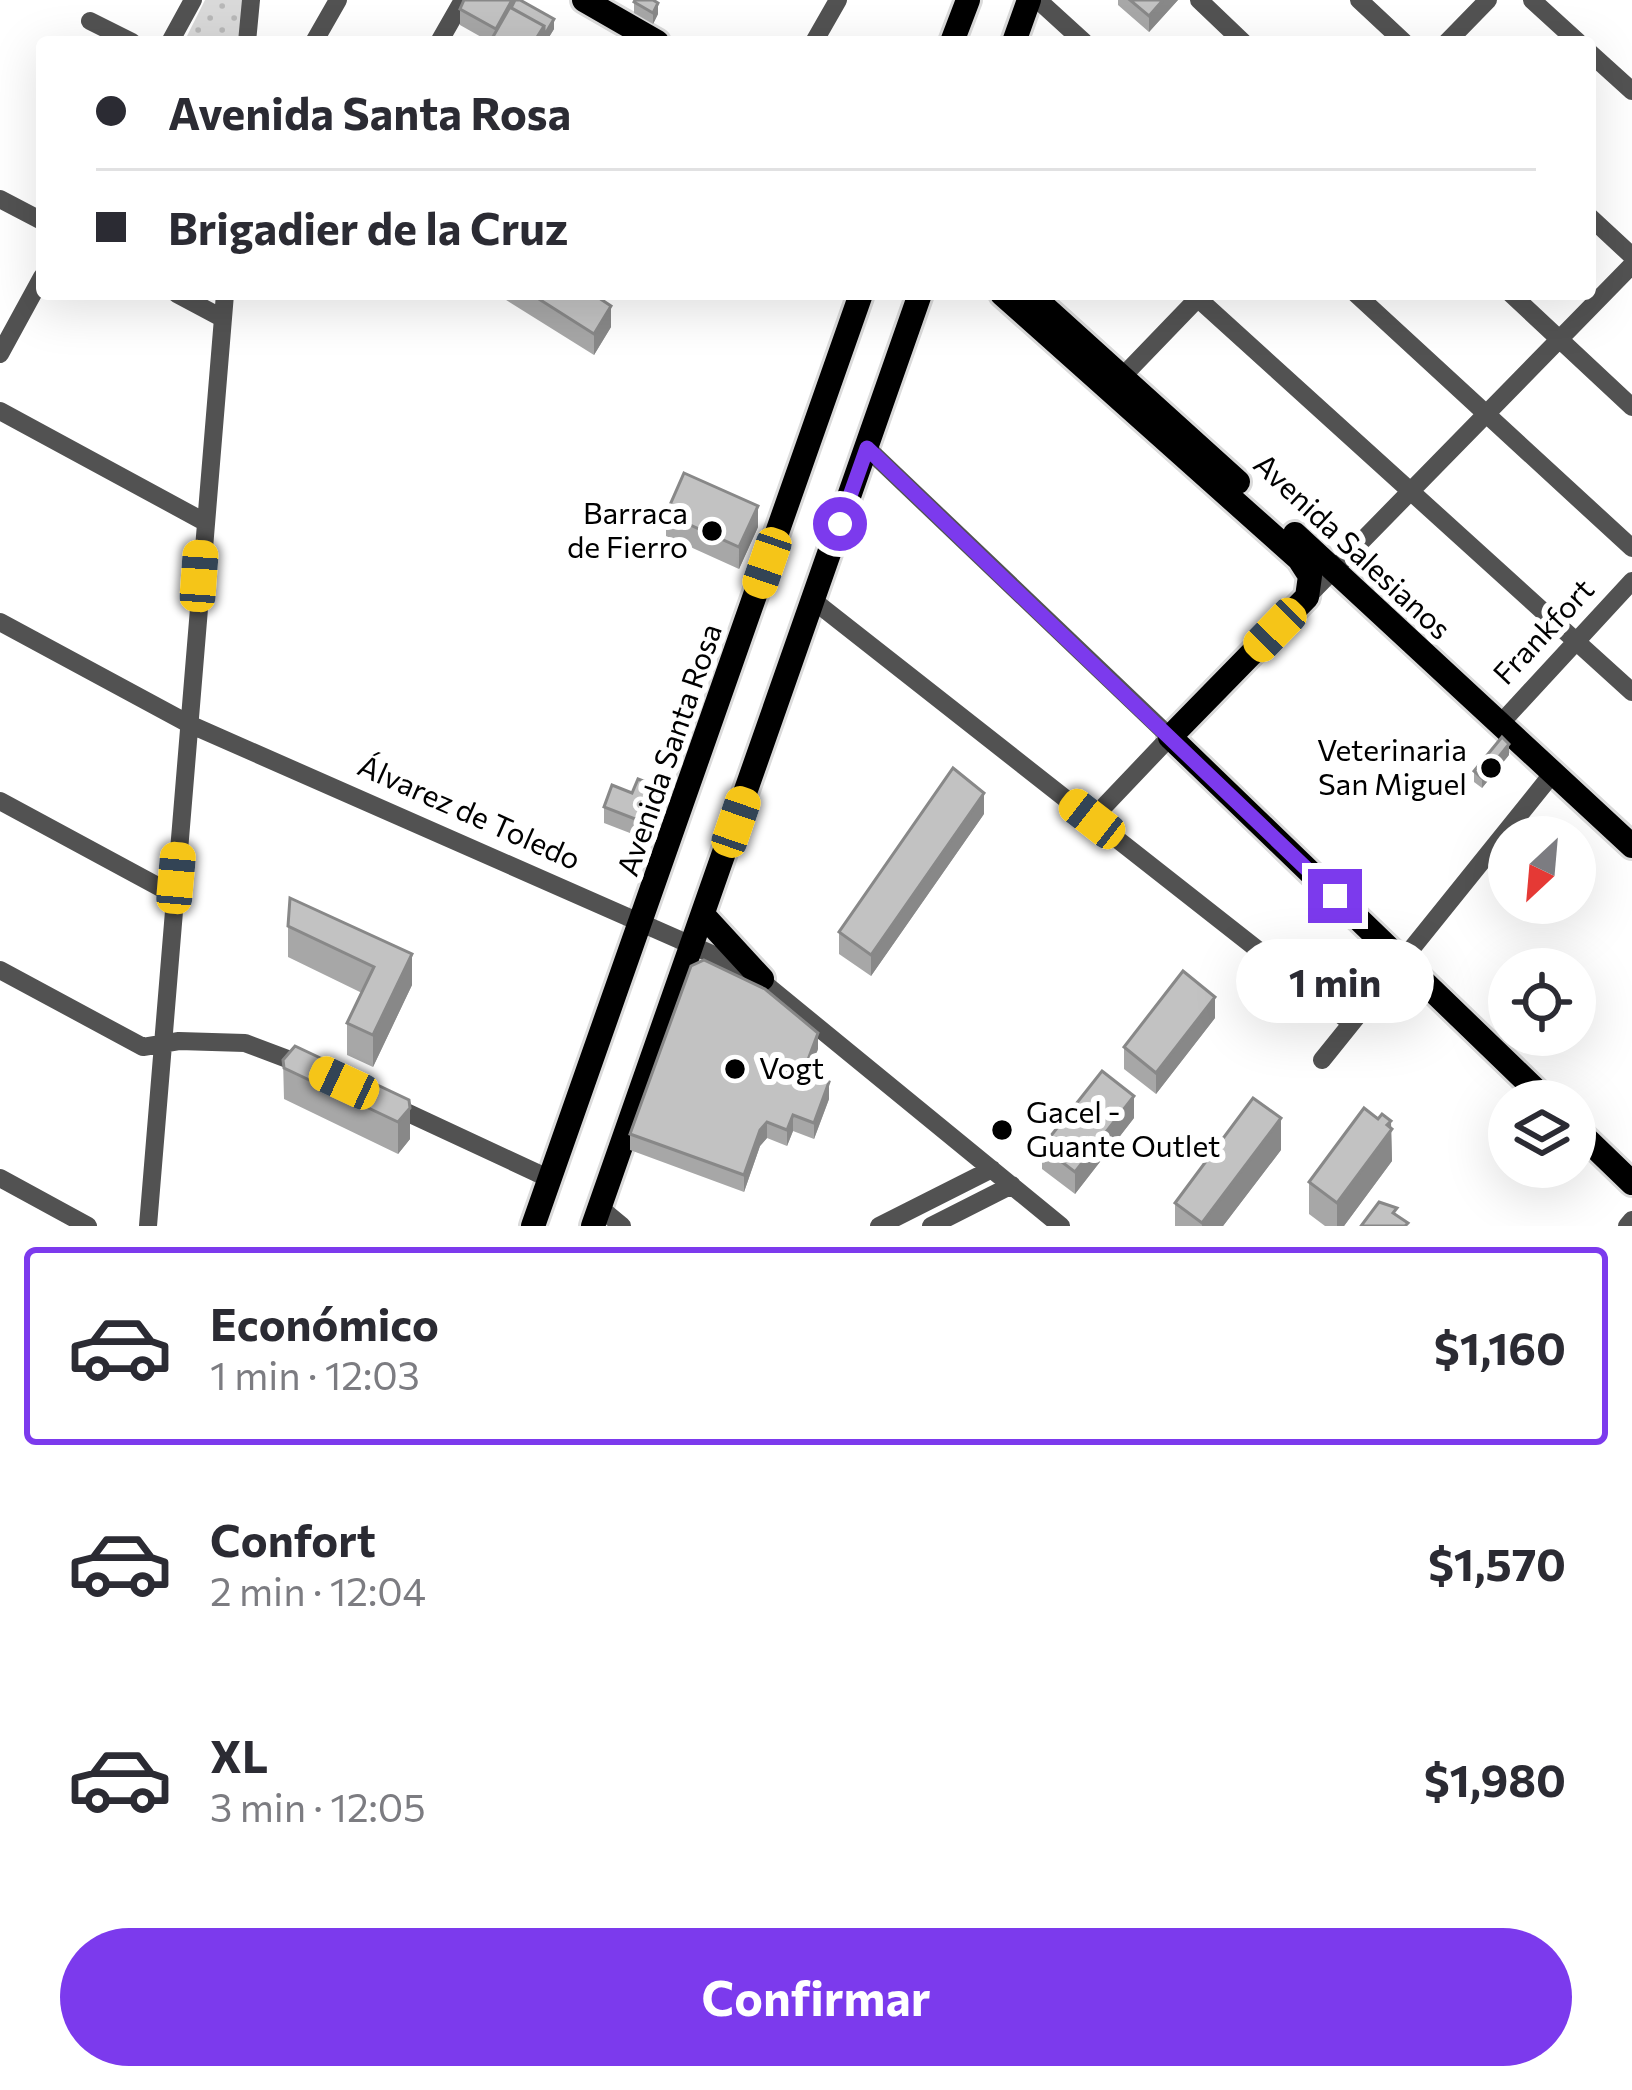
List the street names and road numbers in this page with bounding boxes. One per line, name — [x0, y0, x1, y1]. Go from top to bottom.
street label: Avenida Salesianos — [1247, 444, 1460, 646]
street label: Frankfort — [1484, 570, 1600, 691]
street label: Avenida Santa Rosa — [607, 618, 728, 880]
street label: Álvarez de Toledo — [353, 745, 587, 876]

